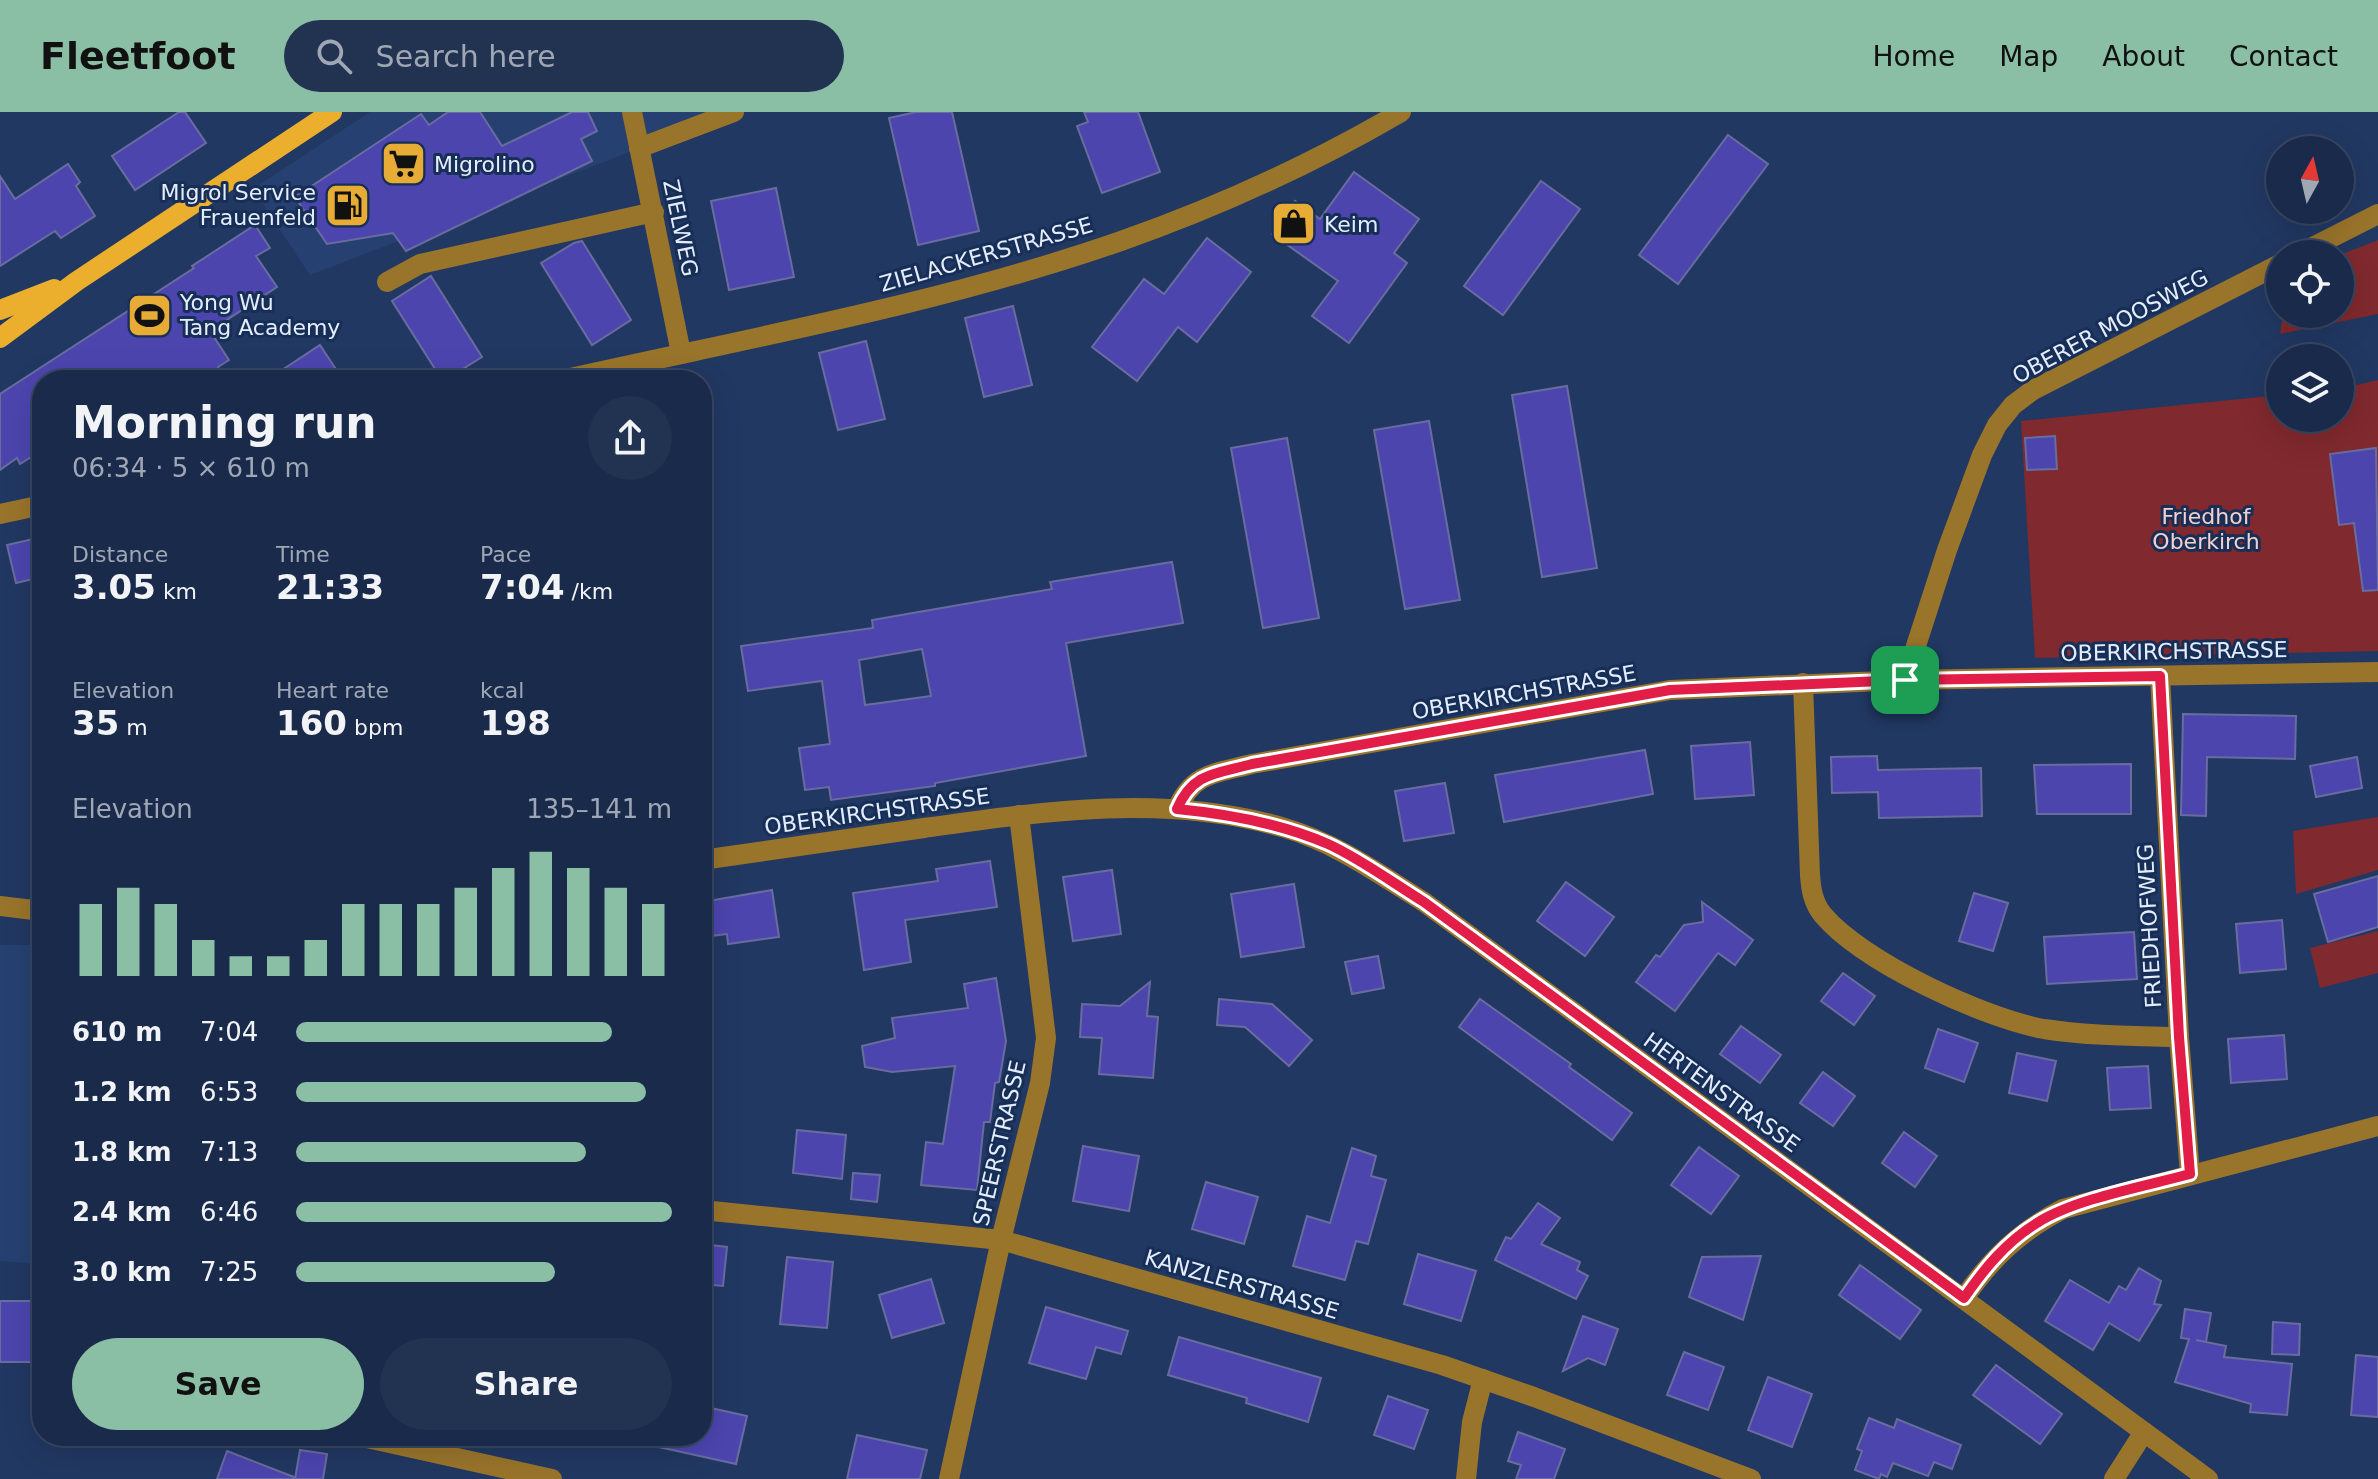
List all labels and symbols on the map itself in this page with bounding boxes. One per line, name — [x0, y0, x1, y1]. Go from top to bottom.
north arrow — [2266, 136, 2354, 224]
supermarket icon: Migrolino — [379, 140, 427, 188]
place label: Migrolino — [434, 152, 535, 177]
street label: ZIELWEG — [658, 177, 703, 279]
place label: Migrol Service Frauenfeld — [161, 180, 316, 230]
fuel station icon: Migrol Service Frauenfeld — [323, 181, 371, 229]
shop icon: Keim — [1269, 200, 1317, 248]
street label: ZIELACKERSTRASSE — [877, 212, 1096, 297]
place label: Keim — [1324, 212, 1378, 237]
street label: OBERER MOOSWEG — [2008, 264, 2212, 389]
place label: Yong Wu Tang Academy — [179, 290, 340, 340]
sports icon: Yong Wu Tang Academy — [125, 291, 173, 339]
park label: Friedhof Oberkirch — [2152, 504, 2260, 554]
street label: OBERKIRCHSTRASSE — [2060, 637, 2288, 666]
pin — [1871, 646, 1939, 714]
street label: OBERKIRCHSTRASSE — [1410, 660, 1638, 725]
street label: OBERKIRCHSTRASSE — [763, 783, 991, 840]
street label: FRIEDHOFWEG — [2133, 843, 2166, 1009]
street label: HERTENSTRASSE — [1639, 1027, 1805, 1157]
street label: SPEERSTRASSE — [968, 1058, 1031, 1228]
street label: KANZLERSTRASSE — [1142, 1245, 1342, 1324]

